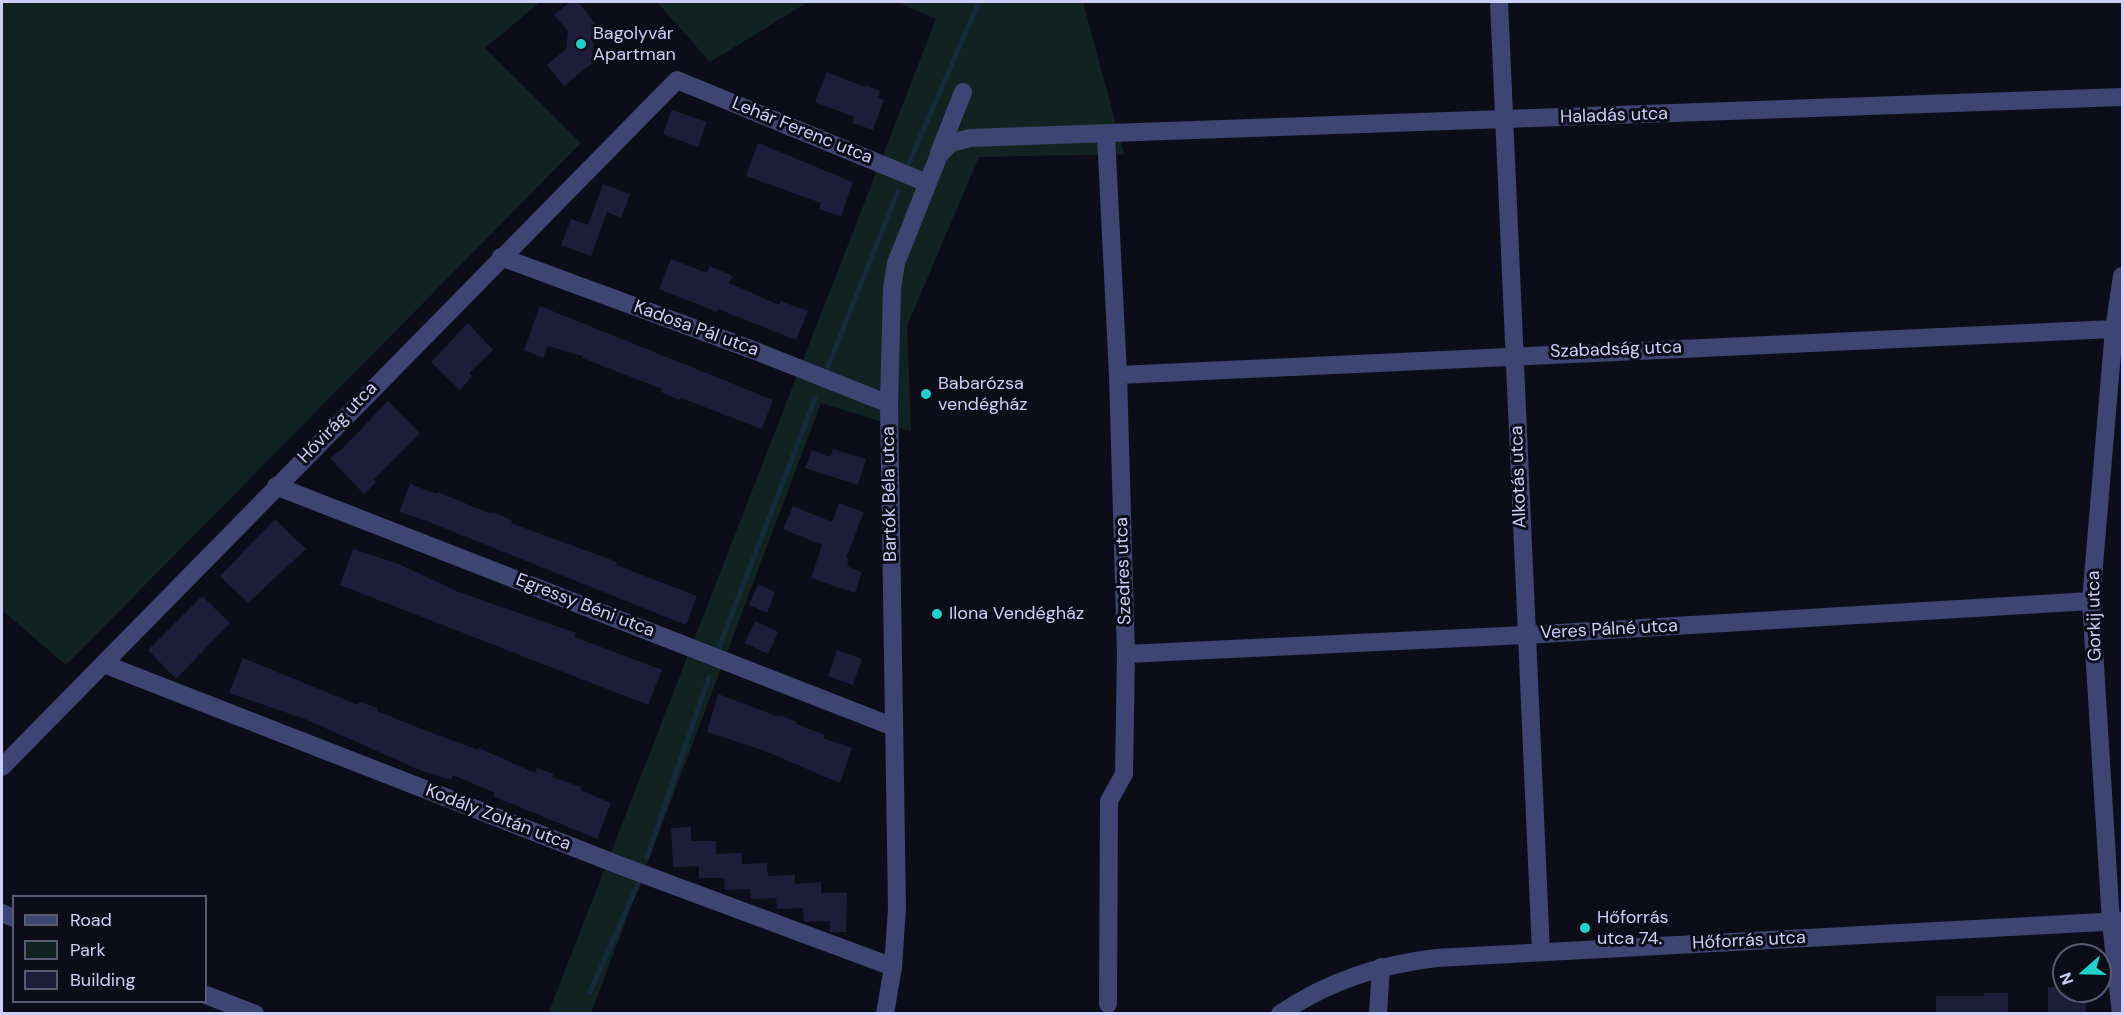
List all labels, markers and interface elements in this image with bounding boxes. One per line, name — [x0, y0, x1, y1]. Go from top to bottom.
place label: Bagolyvár Apartman — [593, 23, 676, 66]
marker: Bagolyvár Apartman — [574, 37, 588, 51]
street label: Lehár Ferenc utca — [729, 93, 875, 169]
street label: Haladás utca — [1560, 103, 1668, 129]
street label: Kadosa Pál utca — [631, 296, 761, 362]
street label: Szabadság utca — [1550, 337, 1682, 363]
place label: Babarózsa vendégház — [938, 373, 1027, 416]
street label: Hóvirág utca — [294, 378, 382, 468]
marker: Babarózsa vendégház — [919, 387, 933, 401]
street label: Alkotás utca — [1506, 425, 1532, 529]
street label: Bartók Béla utca — [878, 426, 902, 562]
street label: Szedres utca — [1111, 517, 1137, 625]
street label: Egressy Béni utca — [513, 570, 657, 642]
street label: Gorkij utca — [2083, 570, 2107, 662]
place label: Ilona Vendégház — [949, 603, 1084, 625]
marker: Ilona Vendégház — [930, 607, 944, 621]
street label: Veres Pálné utca — [1540, 616, 1678, 644]
street label: Kodály Zoltán utca — [422, 780, 574, 856]
legend — [12, 895, 207, 1003]
place label: Hőforrás utca 74. — [1597, 907, 1669, 950]
text: Road — [70, 908, 112, 932]
marker: Hőforrás utca 74. — [1578, 921, 1592, 935]
street label: Hőforrás utca — [1692, 927, 1806, 955]
text: Park — [70, 938, 106, 962]
north arrow — [2052, 943, 2112, 1003]
text: Building — [70, 968, 135, 992]
text: N — [2055, 970, 2078, 988]

